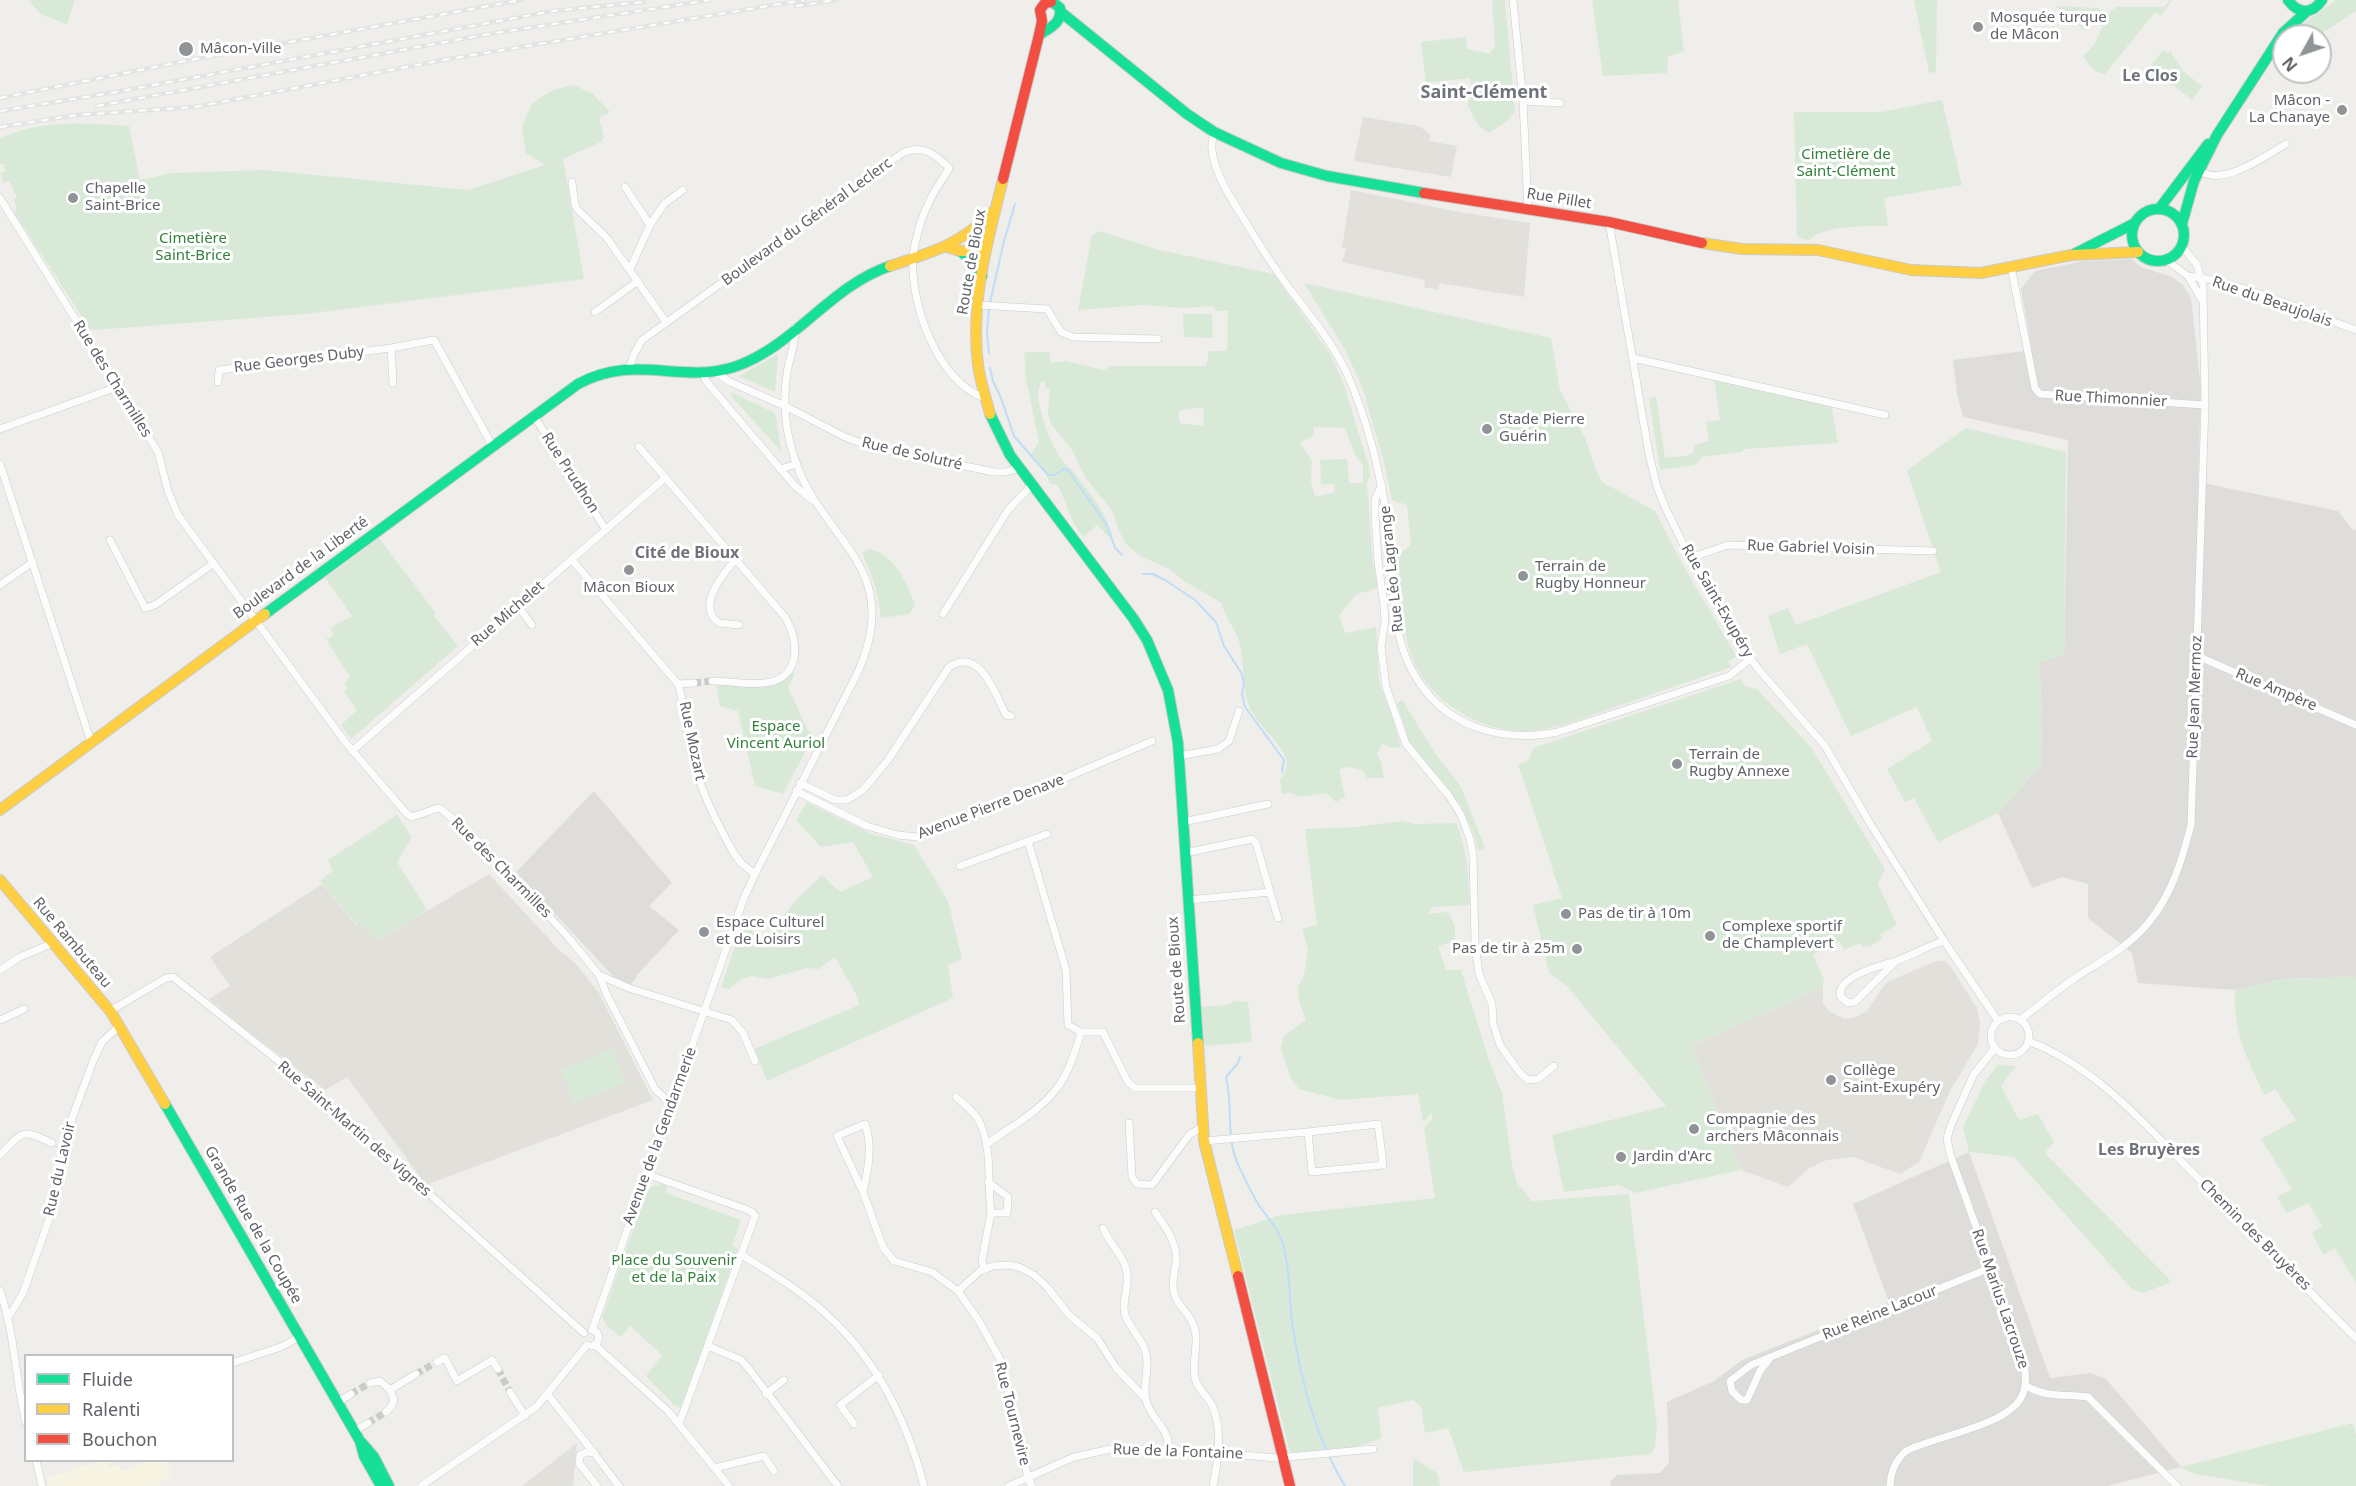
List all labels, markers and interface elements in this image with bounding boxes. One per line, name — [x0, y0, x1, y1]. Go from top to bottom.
place label: Mosquée turque de Mâcon — [1990, 9, 2107, 44]
marker: Mosquée turque de Mâcon — [1971, 20, 1985, 34]
north arrow — [2272, 24, 2332, 84]
marker: Mâcon-Ville — [177, 40, 195, 58]
place label: Mâcon-Ville — [200, 40, 281, 58]
text: N — [2277, 52, 2302, 76]
district label: Le Clos — [2122, 66, 2178, 86]
district label: Saint-Clément — [1421, 82, 1547, 104]
place label: Mâcon - La Chanaye — [2249, 92, 2330, 127]
marker: Mâcon - La Chanaye — [2335, 103, 2349, 117]
park label: Cimetière de Saint-Clément — [1796, 146, 1896, 181]
street label: Boulevard du Général Leclerc — [718, 154, 896, 290]
place label: Chapelle Saint-Brice — [85, 180, 161, 215]
street label: Rue Pillet — [1525, 185, 1593, 213]
marker: Chapelle Saint-Brice — [66, 191, 80, 205]
street label: Route de Bioux — [954, 208, 990, 316]
park label: Cimetière Saint-Brice — [155, 230, 231, 265]
street label: Rue du Beaujolais — [2210, 273, 2334, 331]
street label: Rue des Charmilles — [69, 317, 155, 441]
street label: Rue Georges Duby — [233, 343, 365, 377]
street label: Rue Thimonnier — [2054, 387, 2168, 411]
place label: Stade Pierre Guérin — [1499, 411, 1585, 446]
marker: Stade Pierre Guérin — [1480, 422, 1494, 436]
street label: Rue Prudhon — [537, 429, 603, 517]
street label: Rue de Solutré — [860, 434, 964, 474]
street label: Rue Léo Lagrange — [1376, 505, 1408, 633]
street label: Boulevard de la Liberté — [230, 513, 372, 623]
street label: Rue Gabriel Voisin — [1747, 537, 1875, 559]
street label: Rue Saint-Exupéry — [1677, 541, 1757, 661]
district label: Cité de Bioux — [635, 543, 739, 563]
place label: Terrain de Rugby Honneur — [1535, 558, 1646, 593]
marker: Mâcon Bioux — [622, 563, 636, 577]
marker: Terrain de Rugby Honneur — [1516, 569, 1530, 583]
street label: Rue Michelet — [468, 577, 548, 651]
place label: Mâcon Bioux — [583, 579, 675, 597]
street label: Rue Jean Mermoz — [2184, 635, 2206, 759]
street label: Rue Ampère — [2233, 665, 2319, 715]
street label: Rue Mozart — [675, 700, 709, 782]
park label: Espace Vincent Auriol — [727, 718, 825, 753]
place label: Terrain de Rugby Annexe — [1689, 746, 1790, 781]
marker: Terrain de Rugby Annexe — [1670, 757, 1684, 771]
street label: Avenue Pierre Denave — [915, 771, 1067, 843]
street label: Rue des Charmilles — [447, 814, 555, 922]
street label: Rue Rambuteau — [29, 894, 115, 992]
place label: Pas de tir à 10m — [1578, 905, 1691, 923]
marker: Pas de tir à 10m — [1559, 907, 1573, 921]
place label: Espace Culturel et de Loisirs — [716, 914, 824, 949]
street label: Route de Bioux — [1164, 916, 1190, 1024]
place label: Complexe sportif de Champlevert — [1722, 918, 1842, 953]
marker: Espace Culturel et de Loisirs — [697, 925, 711, 939]
marker: Complexe sportif de Champlevert — [1703, 929, 1717, 943]
place label: Pas de tir à 25m — [1452, 940, 1565, 958]
marker: Pas de tir à 25m — [1570, 942, 1584, 956]
street label: Avenue de la Gendarmerie — [619, 1045, 701, 1227]
street label: Rue Saint-Martin des Vignes — [274, 1057, 434, 1201]
place label: Collège Saint-Exupéry — [1843, 1062, 1940, 1097]
marker: Collège Saint-Exupéry — [1824, 1073, 1838, 1087]
place label: Compagnie des archers Mâconnais — [1706, 1111, 1839, 1146]
street label: Rue du Lavoir — [40, 1120, 80, 1218]
marker: Compagnie des archers Mâconnais — [1687, 1122, 1701, 1136]
district label: Les Bruyères — [2098, 1140, 2200, 1160]
street label: Grande Rue de la Coupée — [201, 1143, 305, 1307]
place label: Jardin d'Arc — [1633, 1148, 1712, 1166]
marker: Jardin d'Arc — [1614, 1150, 1628, 1164]
street label: Chemin des Bruyères — [2196, 1176, 2314, 1294]
street label: Rue Marius Lacrouze — [1968, 1227, 2032, 1371]
park label: Place du Souvenir et de la Paix — [611, 1252, 737, 1287]
street label: Rue Reine Lacour — [1820, 1282, 1940, 1344]
legend — [24, 1354, 234, 1462]
street label: Rue Tournevire — [990, 1360, 1034, 1468]
text: Fluide — [82, 1367, 133, 1391]
text: Ralenti — [82, 1397, 140, 1421]
text: Bouchon — [82, 1427, 158, 1451]
street label: Rue de la Fontaine — [1113, 1441, 1243, 1463]

